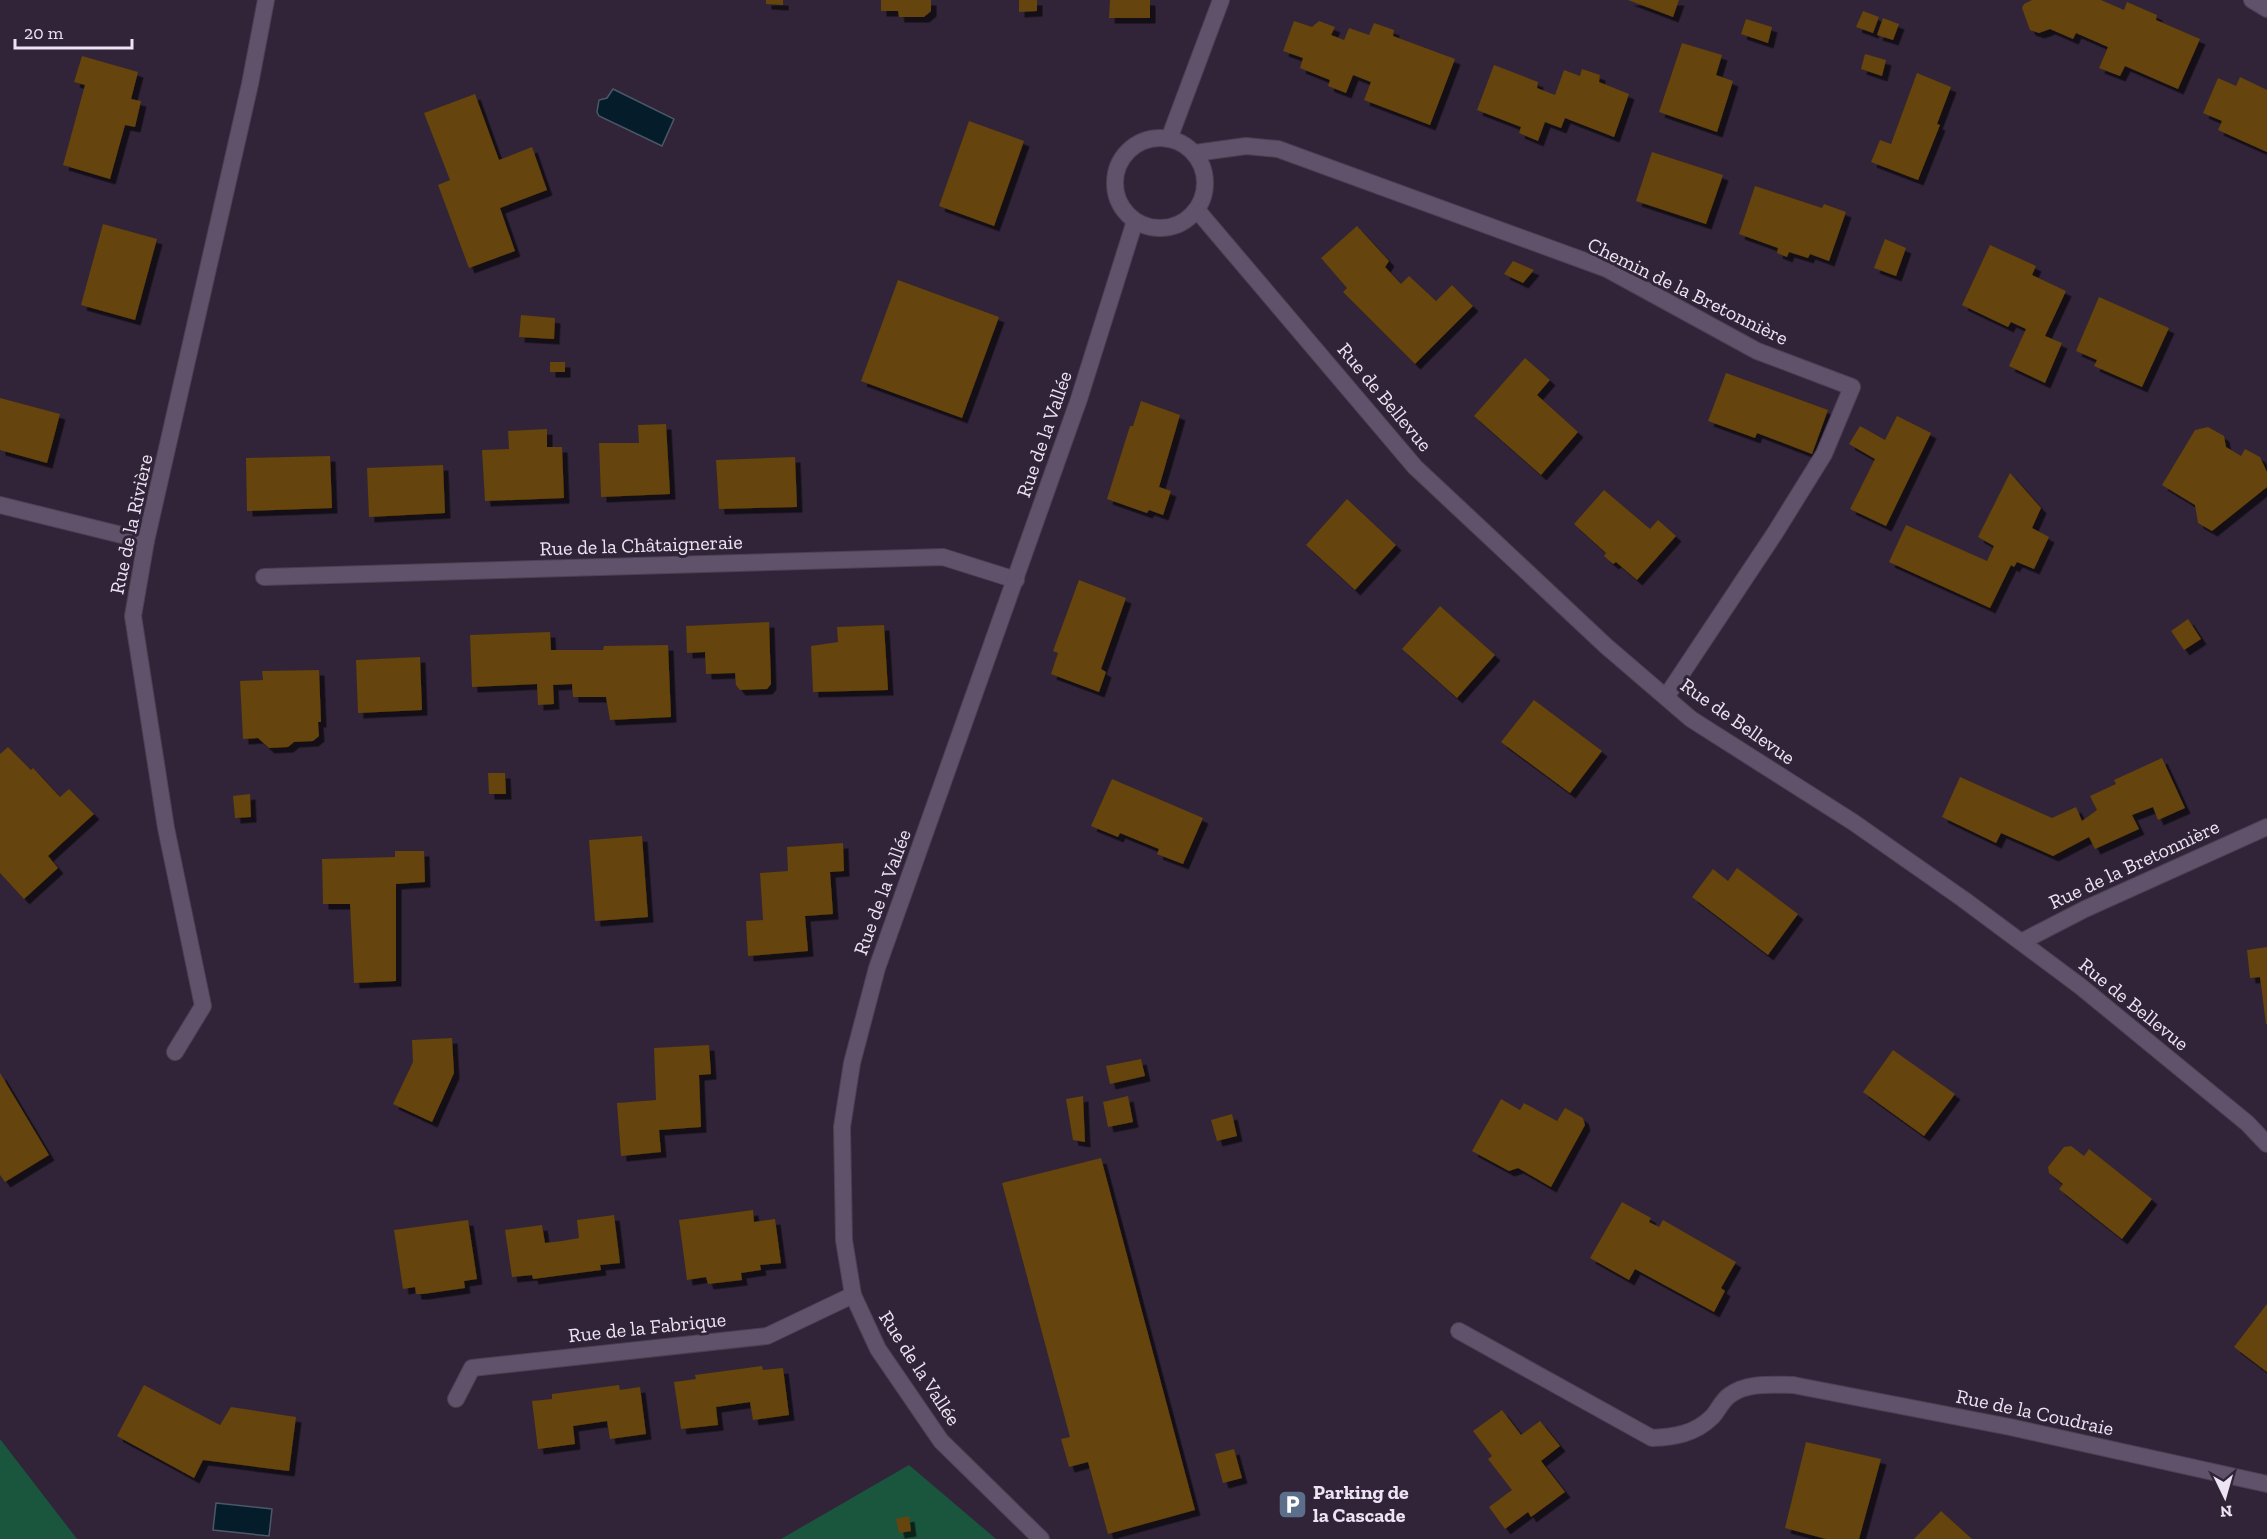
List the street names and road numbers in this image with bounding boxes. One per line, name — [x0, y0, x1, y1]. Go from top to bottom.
street label: Chemin de la Bretonnière — [1584, 232, 1792, 350]
street label: Rue de Bellevue — [1333, 338, 1437, 456]
street label: Rue de la Vallée — [1011, 368, 1077, 500]
street label: Rue de la Rivière — [104, 452, 158, 596]
street label: Rue de la Châtaigneraie — [539, 529, 743, 561]
street label: Rue de Bellevue — [1676, 673, 1800, 769]
street label: Rue de la Bretonnière — [2045, 814, 2223, 914]
street label: Rue de la Vallée — [848, 826, 916, 958]
street label: Rue de Bellevue — [2074, 952, 2194, 1056]
street label: Rue de la Vallée — [874, 1306, 966, 1430]
street label: Rue de la Fabrique — [567, 1307, 727, 1347]
street label: Rue de la Coudraie — [1954, 1384, 2116, 1440]

